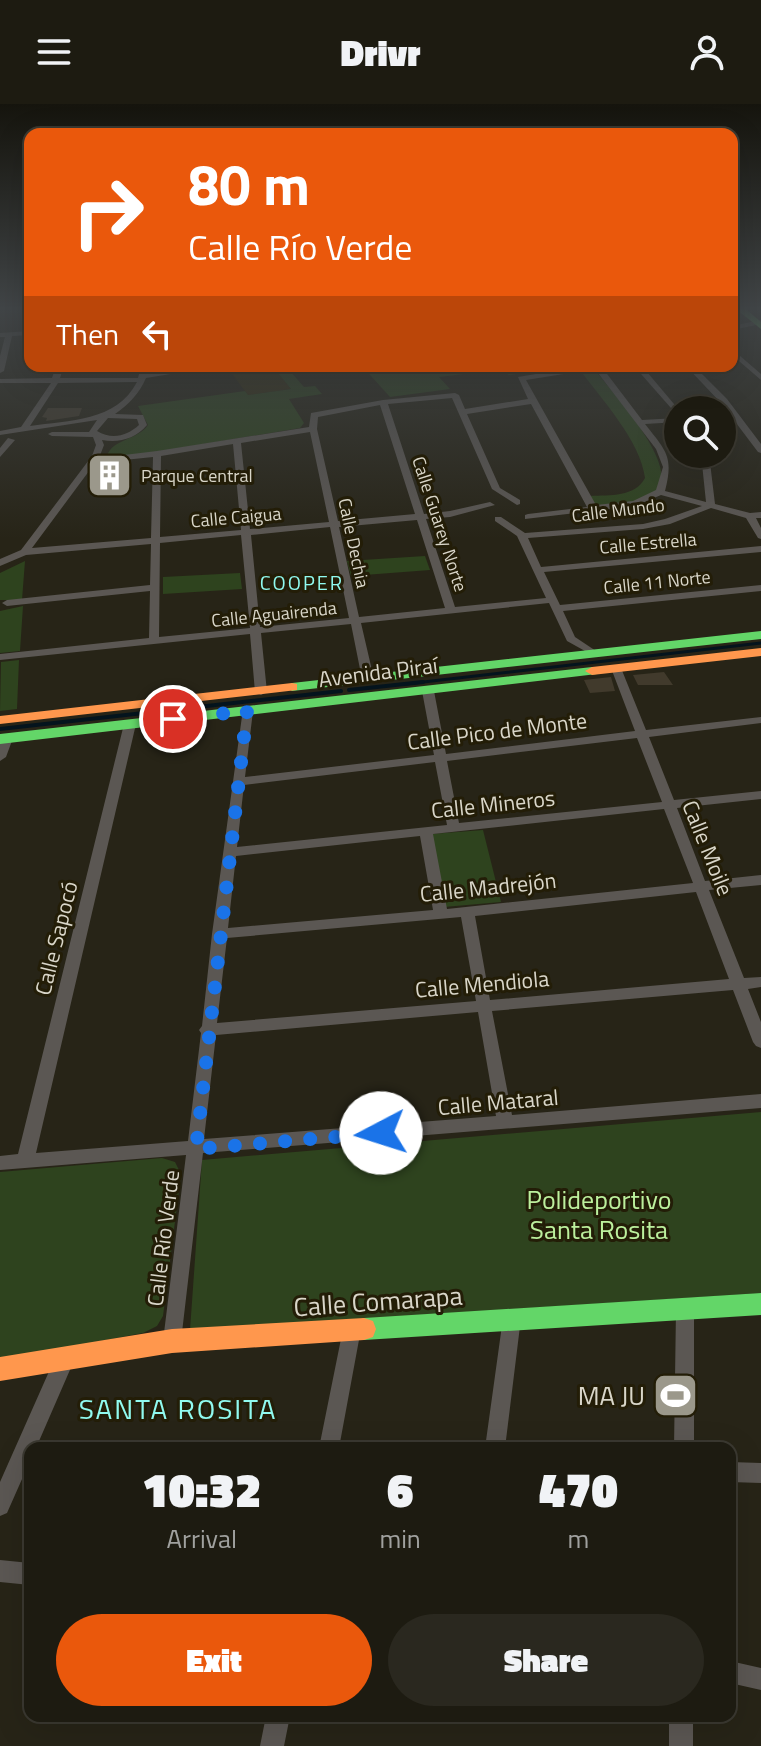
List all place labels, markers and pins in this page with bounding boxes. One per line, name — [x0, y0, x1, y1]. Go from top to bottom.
building icon: Parque Central — [86, 451, 134, 499]
place label: Parque Central — [141, 462, 253, 489]
pin — [139, 685, 207, 753]
sports icon: MA JU — [652, 1371, 700, 1419]
place label: MA JU — [578, 1376, 645, 1415]

